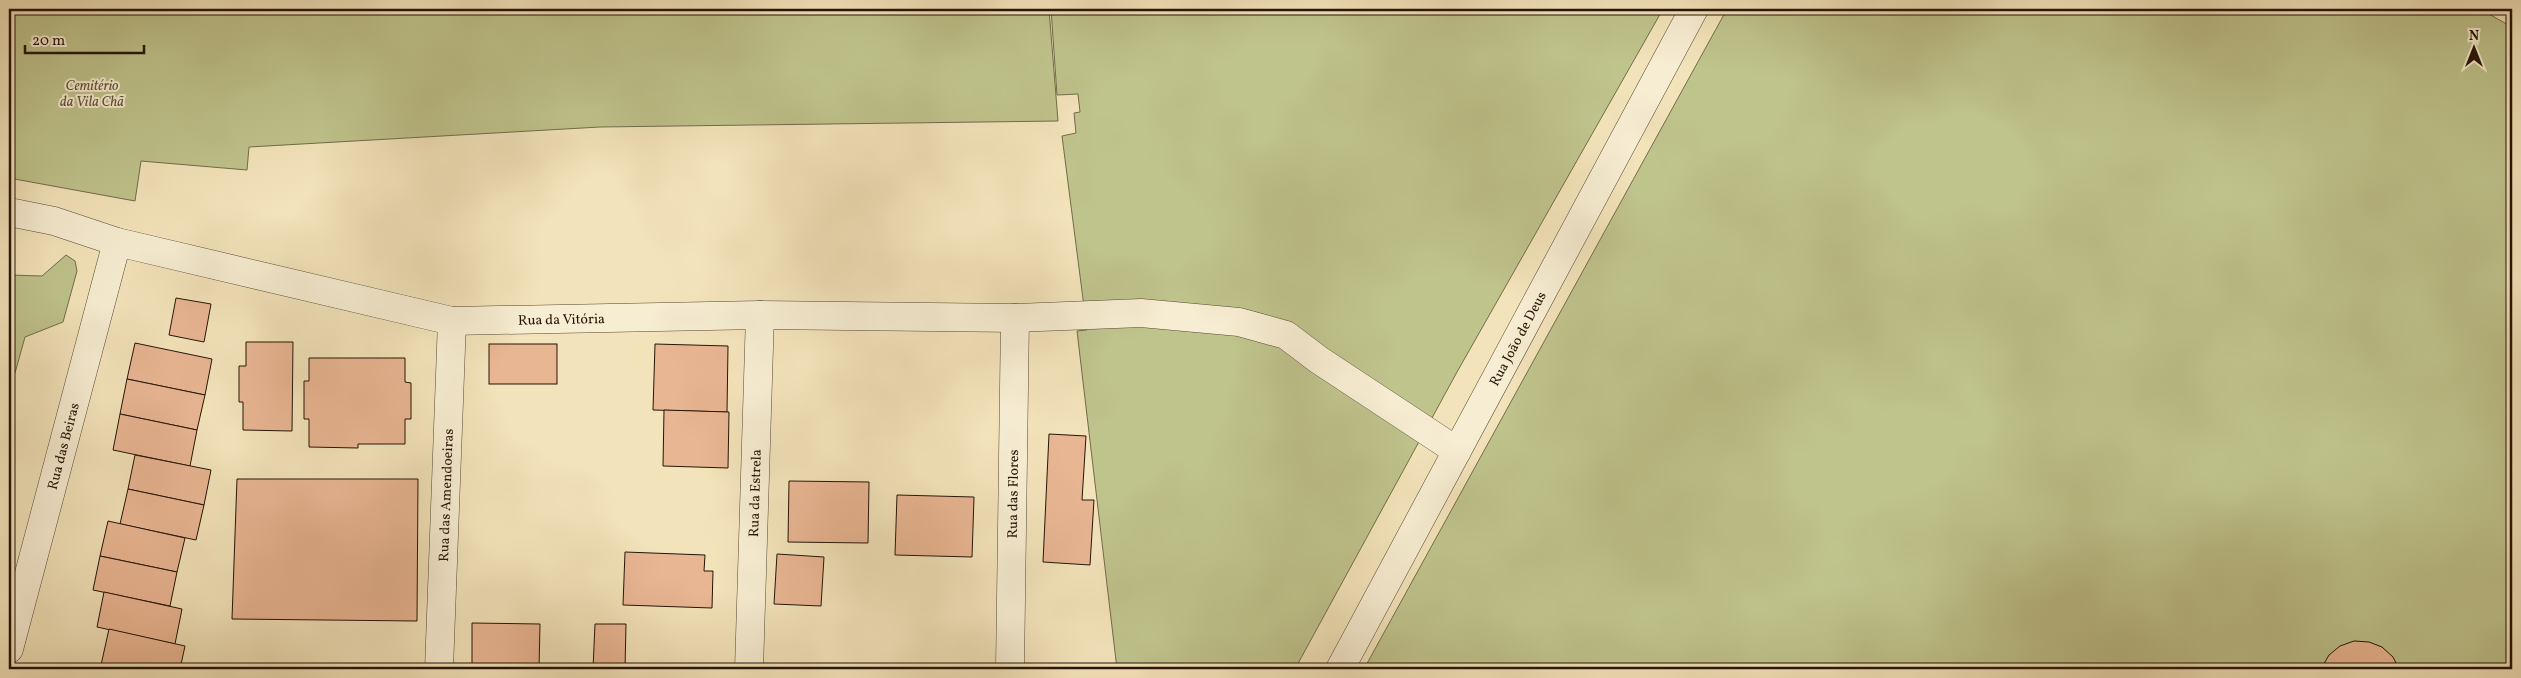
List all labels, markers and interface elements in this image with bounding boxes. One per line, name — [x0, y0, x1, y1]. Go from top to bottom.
scale bar — [25, 22, 144, 54]
north arrow — [2448, 22, 2498, 72]
text: N — [2469, 27, 2479, 46]
text: 20 m — [32, 31, 65, 52]
park label: Cemitério da Vila Chã — [60, 77, 124, 112]
street label: Rua João de Deus — [1485, 289, 1552, 390]
street label: Rua da Vitória — [518, 310, 605, 331]
street label: Rua das Beiras — [44, 401, 85, 492]
street label: Rua das Amendoeiras — [435, 428, 459, 562]
street label: Rua da Estrela — [745, 449, 767, 537]
street label: Rua das Flores — [1004, 449, 1024, 539]

